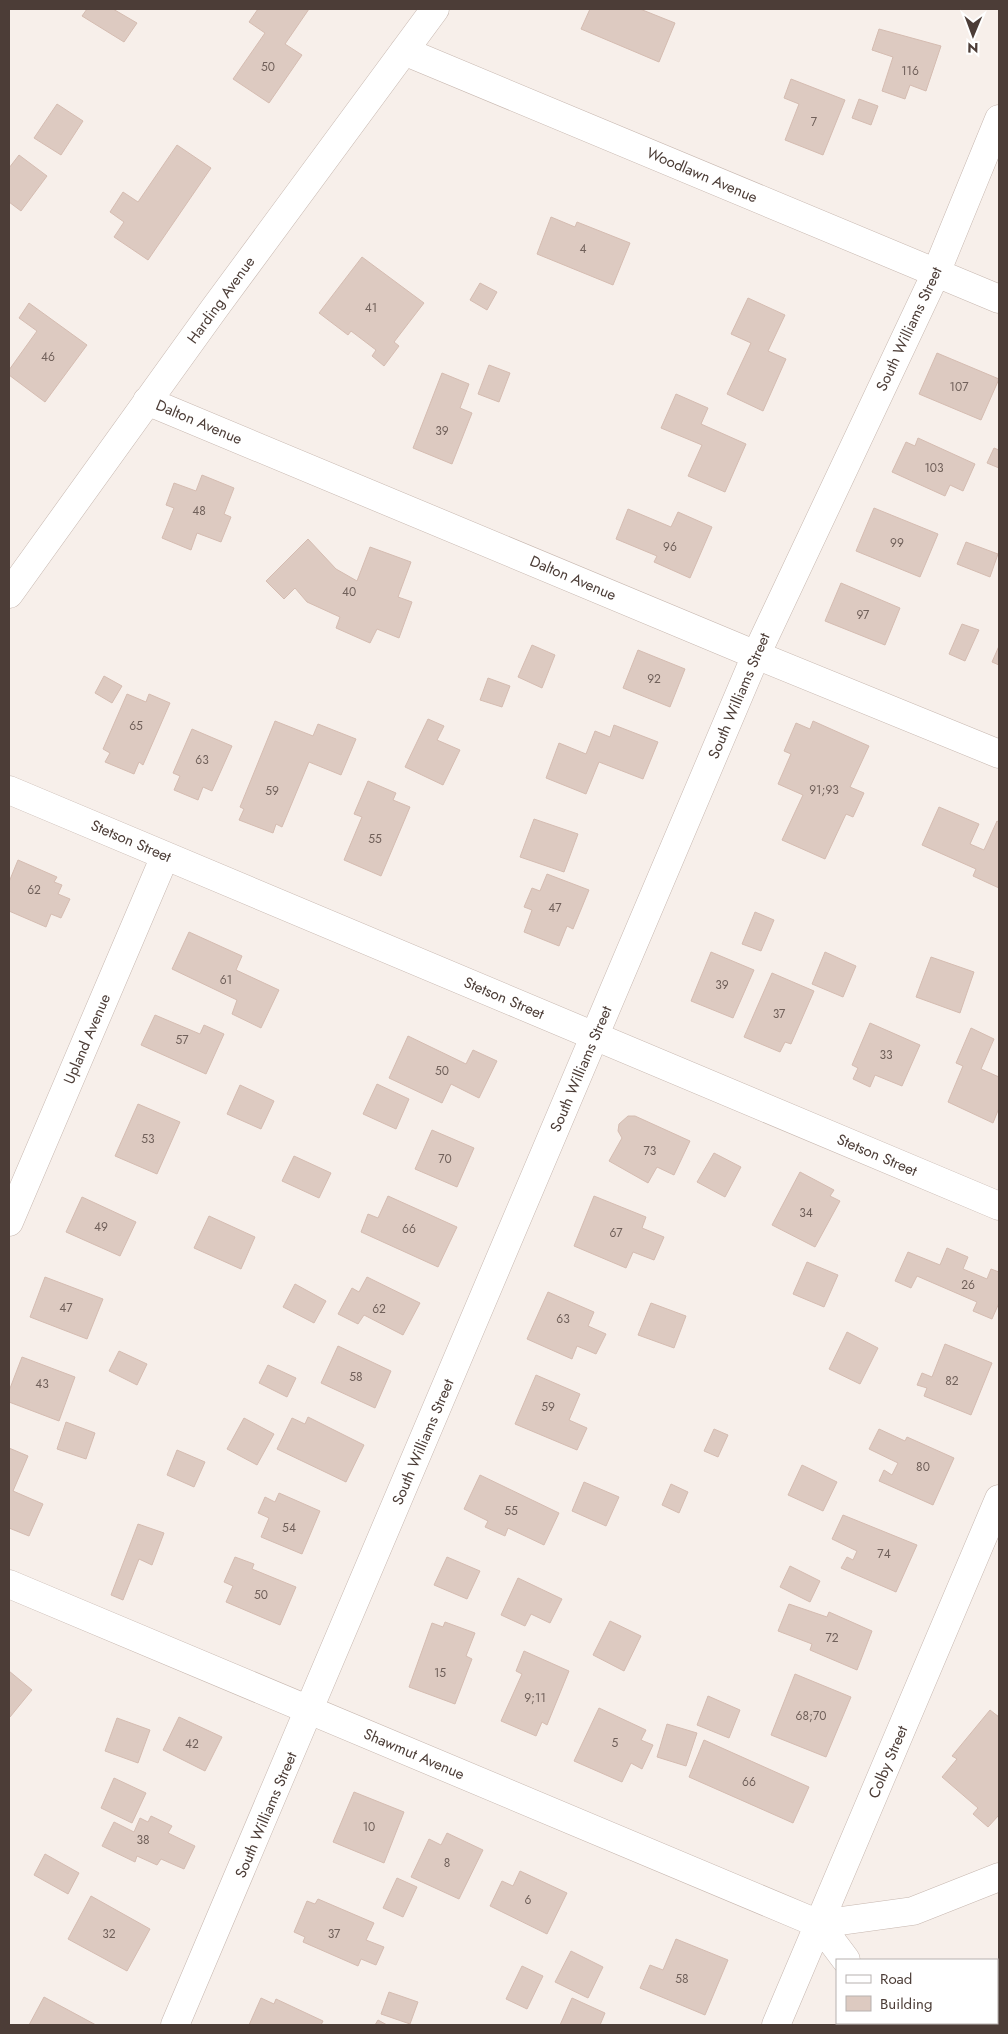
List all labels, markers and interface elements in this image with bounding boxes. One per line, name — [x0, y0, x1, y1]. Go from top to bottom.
north arrow — [948, 10, 998, 60]
text: N — [967, 38, 979, 58]
house number: 50 — [261, 58, 275, 76]
house number: 116 — [901, 62, 919, 80]
house number: 7 — [811, 113, 818, 131]
street label: Woodlawn Avenue — [643, 142, 761, 208]
house number: 4 — [580, 240, 587, 258]
street label: Harding Avenue — [182, 252, 260, 348]
street label: South Williams Street — [870, 263, 948, 395]
house number: 41 — [365, 299, 377, 317]
house number: 46 — [41, 348, 55, 366]
house number: 107 — [950, 378, 969, 396]
street label: Dalton Avenue — [152, 394, 246, 450]
house number: 39 — [435, 422, 449, 440]
house number: 103 — [924, 459, 944, 477]
house number: 48 — [192, 502, 206, 520]
house number: 99 — [890, 534, 904, 552]
house number: 96 — [663, 538, 677, 556]
street label: Dalton Avenue — [526, 550, 620, 606]
house number: 40 — [342, 583, 356, 601]
house number: 97 — [857, 606, 870, 624]
street label: South Williams Street — [702, 629, 776, 762]
house number: 92 — [647, 670, 661, 688]
house number: 65 — [129, 717, 143, 735]
house number: 63 — [195, 751, 209, 769]
house number: 91;93 — [809, 781, 839, 799]
house number: 59 — [265, 782, 279, 800]
street label: Stetson Street — [87, 814, 175, 868]
house number: 55 — [368, 830, 382, 848]
house number: 62 — [27, 881, 41, 899]
house number: 47 — [548, 899, 562, 917]
house number: 61 — [220, 971, 232, 989]
street label: Stetson Street — [460, 971, 548, 1025]
house number: 39 — [715, 976, 729, 994]
street label: Upland Avenue — [58, 990, 116, 1088]
street label: South Williams Street — [544, 1002, 618, 1135]
house number: 37 — [773, 1005, 786, 1023]
house number: 57 — [175, 1031, 189, 1049]
house number: 33 — [879, 1046, 893, 1064]
house number: 50 — [435, 1062, 449, 1080]
street label: Stetson Street — [833, 1128, 921, 1182]
house number: 53 — [141, 1130, 155, 1148]
house number: 73 — [644, 1142, 657, 1160]
house number: 70 — [438, 1150, 452, 1168]
house number: 34 — [799, 1204, 813, 1222]
house number: 49 — [94, 1218, 108, 1236]
house number: 66 — [402, 1220, 416, 1238]
house number: 67 — [609, 1224, 623, 1242]
house number: 26 — [961, 1276, 975, 1294]
house number: 47 — [59, 1299, 73, 1317]
house number: 62 — [372, 1300, 386, 1318]
house number: 63 — [556, 1310, 570, 1328]
house number: 58 — [349, 1368, 363, 1386]
house number: 82 — [945, 1372, 959, 1390]
house number: 43 — [35, 1375, 49, 1393]
street label: South Williams Street — [386, 1375, 460, 1508]
house number: 59 — [541, 1398, 555, 1416]
house number: 80 — [916, 1458, 930, 1476]
house number: 55 — [504, 1502, 518, 1520]
house number: 54 — [282, 1519, 296, 1537]
house number: 74 — [877, 1545, 891, 1563]
house number: 50 — [254, 1586, 268, 1604]
house number: 72 — [825, 1629, 839, 1647]
house number: 15 — [434, 1664, 446, 1682]
house number: 9;11 — [524, 1689, 546, 1707]
house number: 68;70 — [796, 1707, 826, 1725]
street label: Colby Street — [863, 1722, 913, 1802]
street label: Shawmut Avenue — [360, 1723, 468, 1785]
house number: 5 — [612, 1734, 619, 1752]
house number: 42 — [185, 1735, 199, 1753]
street label: South Williams Street — [229, 1748, 303, 1881]
house number: 66 — [742, 1773, 756, 1791]
house number: 10 — [363, 1818, 375, 1836]
house number: 38 — [136, 1831, 150, 1849]
house number: 8 — [444, 1854, 450, 1872]
house number: 6 — [525, 1891, 532, 1909]
house number: 32 — [102, 1925, 116, 1943]
house number: 37 — [328, 1925, 341, 1943]
legend — [836, 1959, 998, 2024]
text: Road — [880, 1968, 912, 1990]
house number: 58 — [675, 1970, 689, 1988]
text: Building — [880, 1993, 932, 2015]

